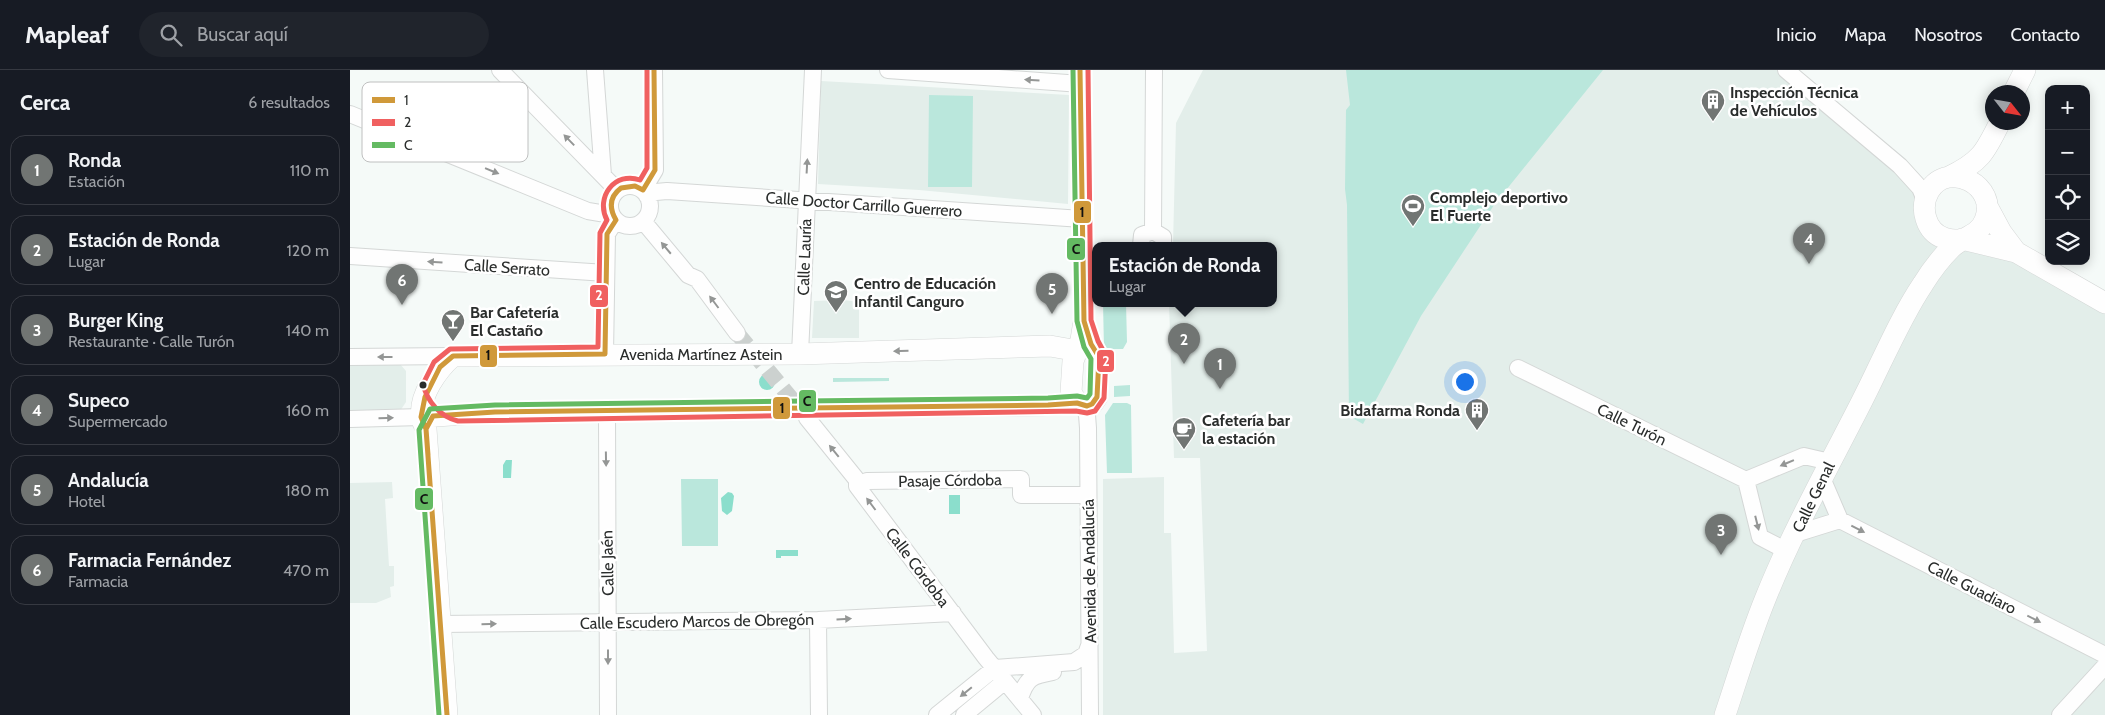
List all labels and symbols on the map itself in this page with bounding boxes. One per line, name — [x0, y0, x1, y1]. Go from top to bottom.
one-way arrow — [1024, 76, 1040, 84]
legend — [362, 82, 528, 162]
place label: Inspección Técnica de Vehículos — [1730, 83, 1858, 120]
north arrow — [1985, 85, 2030, 130]
building icon: Inspección Técnica de Vehículos — [1700, 88, 1726, 122]
text: 1 — [404, 91, 409, 109]
text: 2 — [404, 113, 411, 131]
one-way arrow — [563, 135, 575, 147]
text: C — [404, 136, 413, 154]
one-way arrow — [804, 157, 812, 173]
one-way arrow — [485, 168, 500, 176]
street label: Calle Doctor Carrillo Guerrero — [765, 188, 963, 221]
place label: Complejo deportivo El Fuerte — [1430, 188, 1568, 225]
sports icon: Complejo deportivo El Fuerte — [1400, 193, 1426, 227]
line badge: 1 — [1073, 200, 1092, 224]
text: 1 — [1079, 203, 1085, 221]
street label: Calle Lauría — [794, 218, 815, 296]
pin: 4 — [1793, 223, 1825, 264]
line badge: C — [1066, 237, 1086, 261]
text: C — [1072, 240, 1081, 258]
one-way arrow — [660, 241, 671, 254]
street label: Calle Serrato — [463, 255, 551, 280]
one-way arrow — [427, 257, 443, 265]
pin: 6 — [386, 264, 418, 305]
pin: 5 — [1036, 273, 1068, 314]
place label: Centro de Educación Infantil Canguro — [854, 274, 996, 311]
school or university icon: Centro de Educación Infantil Canguro — [823, 279, 849, 313]
line badge: 2 — [589, 284, 609, 308]
text: 2 — [595, 286, 603, 304]
one-way arrow — [709, 295, 719, 309]
place label: Bar Cafetería El Castaño — [470, 303, 559, 340]
bar icon: Bar Cafetería El Castaño — [440, 308, 466, 342]
pin: 2 — [1168, 323, 1200, 364]
line badge: 1 — [479, 344, 498, 368]
street label: Avenida Martínez Astein — [620, 345, 782, 364]
text: 1 — [485, 346, 491, 364]
one-way arrow — [893, 347, 909, 355]
pin: 1 — [1204, 348, 1236, 389]
line badge: 2 — [1096, 349, 1115, 373]
text: 2 — [1102, 352, 1110, 370]
one-way arrow — [377, 353, 393, 361]
your location — [1452, 369, 1478, 395]
unlabelled marker — [418, 380, 428, 390]
line badge: C — [798, 389, 817, 413]
text: C — [803, 392, 812, 410]
line badge: 1 — [772, 396, 791, 420]
building icon: Bidafarma Ronda — [1464, 397, 1490, 431]
text: 1 — [779, 399, 785, 417]
street label: Calle Turón — [1594, 399, 1670, 449]
place label: Bidafarma Ronda — [1340, 401, 1460, 420]
place label: Cafetería bar la estación — [1202, 411, 1291, 448]
one-way arrow — [378, 414, 394, 422]
cafe icon: Cafetería bar la estación — [1171, 416, 1197, 450]
one-way arrow — [829, 445, 840, 458]
one-way arrow — [602, 452, 610, 468]
one-way arrow — [1780, 459, 1794, 467]
street label: Calle Genal — [1788, 459, 1839, 536]
street label: Pasaje Córdoba — [898, 470, 1002, 491]
line badge: C — [414, 487, 434, 511]
text: C — [420, 490, 429, 508]
one-way arrow — [866, 497, 876, 511]
street label: Avenida de Andalucía — [1079, 498, 1100, 643]
pin: 3 — [1705, 514, 1737, 555]
one-way arrow — [1753, 516, 1761, 531]
street label: Calle Córdoba — [882, 524, 954, 611]
one-way arrow — [1851, 525, 1866, 533]
street label: Calle Jaén — [597, 530, 618, 596]
street label: Calle Guadiaro — [1924, 557, 2020, 618]
street label: Calle Escudero Marcos de Obregón — [580, 610, 814, 633]
one-way arrow — [836, 614, 852, 622]
one-way arrow — [2027, 615, 2041, 623]
one-way arrow — [481, 620, 497, 628]
one-way arrow — [604, 649, 612, 665]
one-way arrow — [960, 686, 973, 697]

